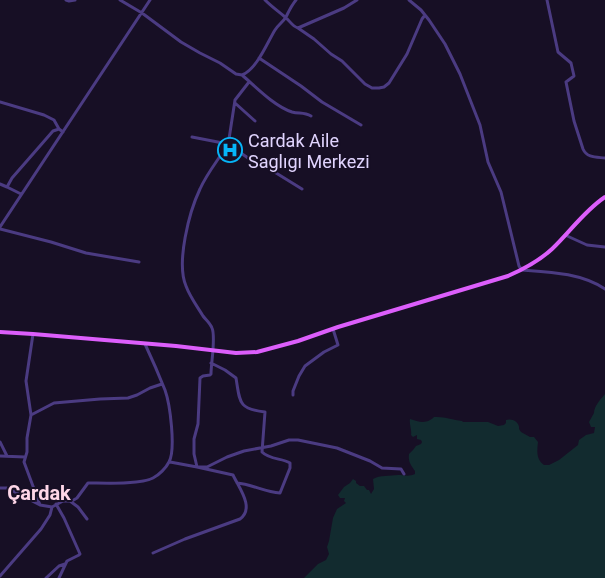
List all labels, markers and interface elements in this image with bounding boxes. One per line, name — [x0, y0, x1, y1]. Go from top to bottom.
place label: Cardak Aile Saglıgı Merkezi — [248, 130, 370, 172]
hospital icon: Cardak Aile Saglıgı Merkezi — [217, 137, 243, 163]
district label: Çardak — [7, 481, 71, 505]

